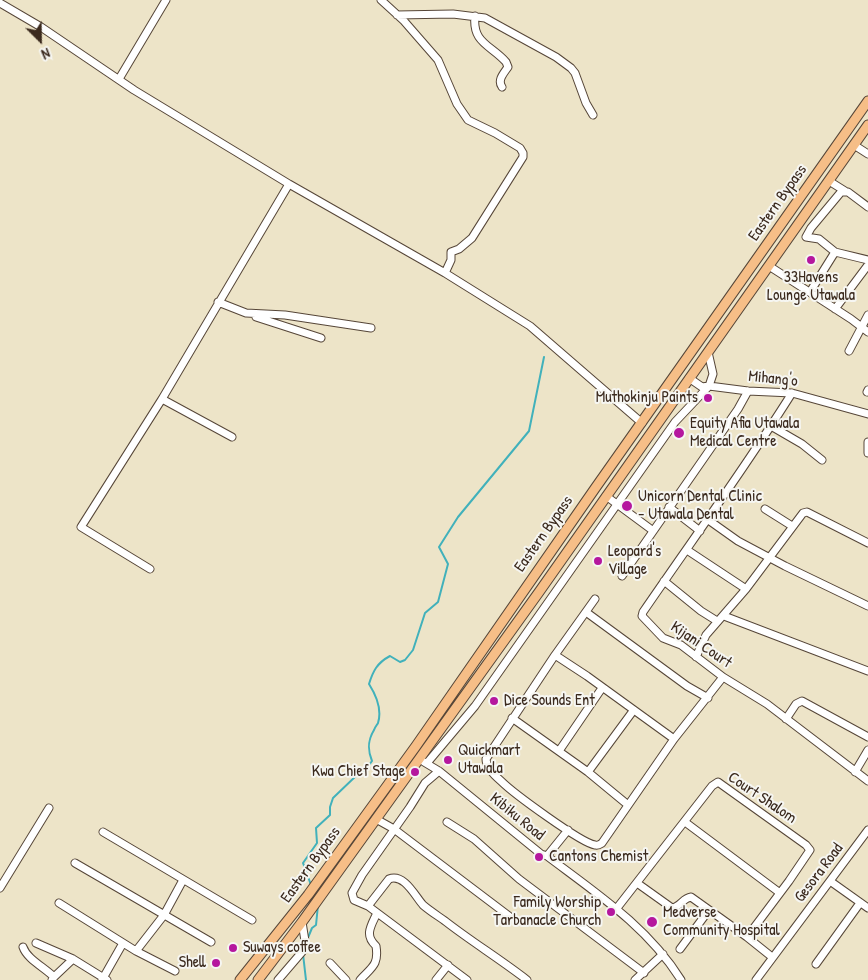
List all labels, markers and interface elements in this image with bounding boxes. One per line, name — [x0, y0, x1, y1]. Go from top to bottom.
north arrow — [15, 15, 65, 65]
text: N — [39, 44, 53, 64]
street label: Eastern Bypass — [745, 161, 811, 245]
marker: 33Havens Lounge Utawala — [805, 254, 817, 266]
place label: 33Havens Lounge Utawala — [767, 268, 855, 306]
street label: Mihang'o — [747, 367, 799, 391]
place label: Muthokinju Paints — [596, 388, 698, 408]
marker: Muthokinju Paints — [702, 392, 714, 404]
place label: Equity Afia Utawala Medical Centre — [690, 414, 799, 452]
marker: Equity Afia Utawala Medical Centre — [672, 426, 686, 440]
place label: Unicorn Dental Clinic - Utawala Dental — [638, 487, 762, 525]
street label: Eastern Bypass — [511, 492, 577, 576]
marker: Unicorn Dental Clinic - Utawala Dental — [620, 499, 634, 513]
place label: Leopard's Village — [608, 542, 661, 580]
marker: Leopard's Village — [592, 555, 604, 567]
street label: Kijani Court — [667, 618, 735, 672]
place label: Dice Sounds Ent — [504, 691, 595, 711]
marker: Dice Sounds Ent — [488, 695, 500, 707]
place label: Quickmart Utawala — [458, 741, 520, 779]
marker: Quickmart Utawala — [442, 754, 454, 766]
place label: Kwa Chief Stage — [312, 762, 405, 782]
marker: Kwa Chief Stage — [409, 766, 421, 778]
street label: Court Shalom — [724, 768, 800, 828]
street label: Kibiku Road — [486, 789, 548, 845]
street label: Eastern Bypass — [277, 823, 345, 907]
street label: Gesora Road — [791, 840, 847, 906]
place label: Cantons Chemist — [549, 847, 648, 867]
marker: Cantons Chemist — [533, 851, 545, 863]
place label: Family Worship Tarbanacle Church — [493, 893, 601, 931]
place label: Medverse Community Hospital — [663, 903, 780, 941]
marker: Family Worship Tarbanacle Church — [605, 906, 617, 918]
marker: Medverse Community Hospital — [645, 915, 659, 929]
place label: Suways coffee — [243, 938, 321, 958]
marker: Suways coffee — [227, 942, 239, 954]
place label: Shell — [179, 953, 206, 973]
marker: Shell — [210, 957, 222, 969]

